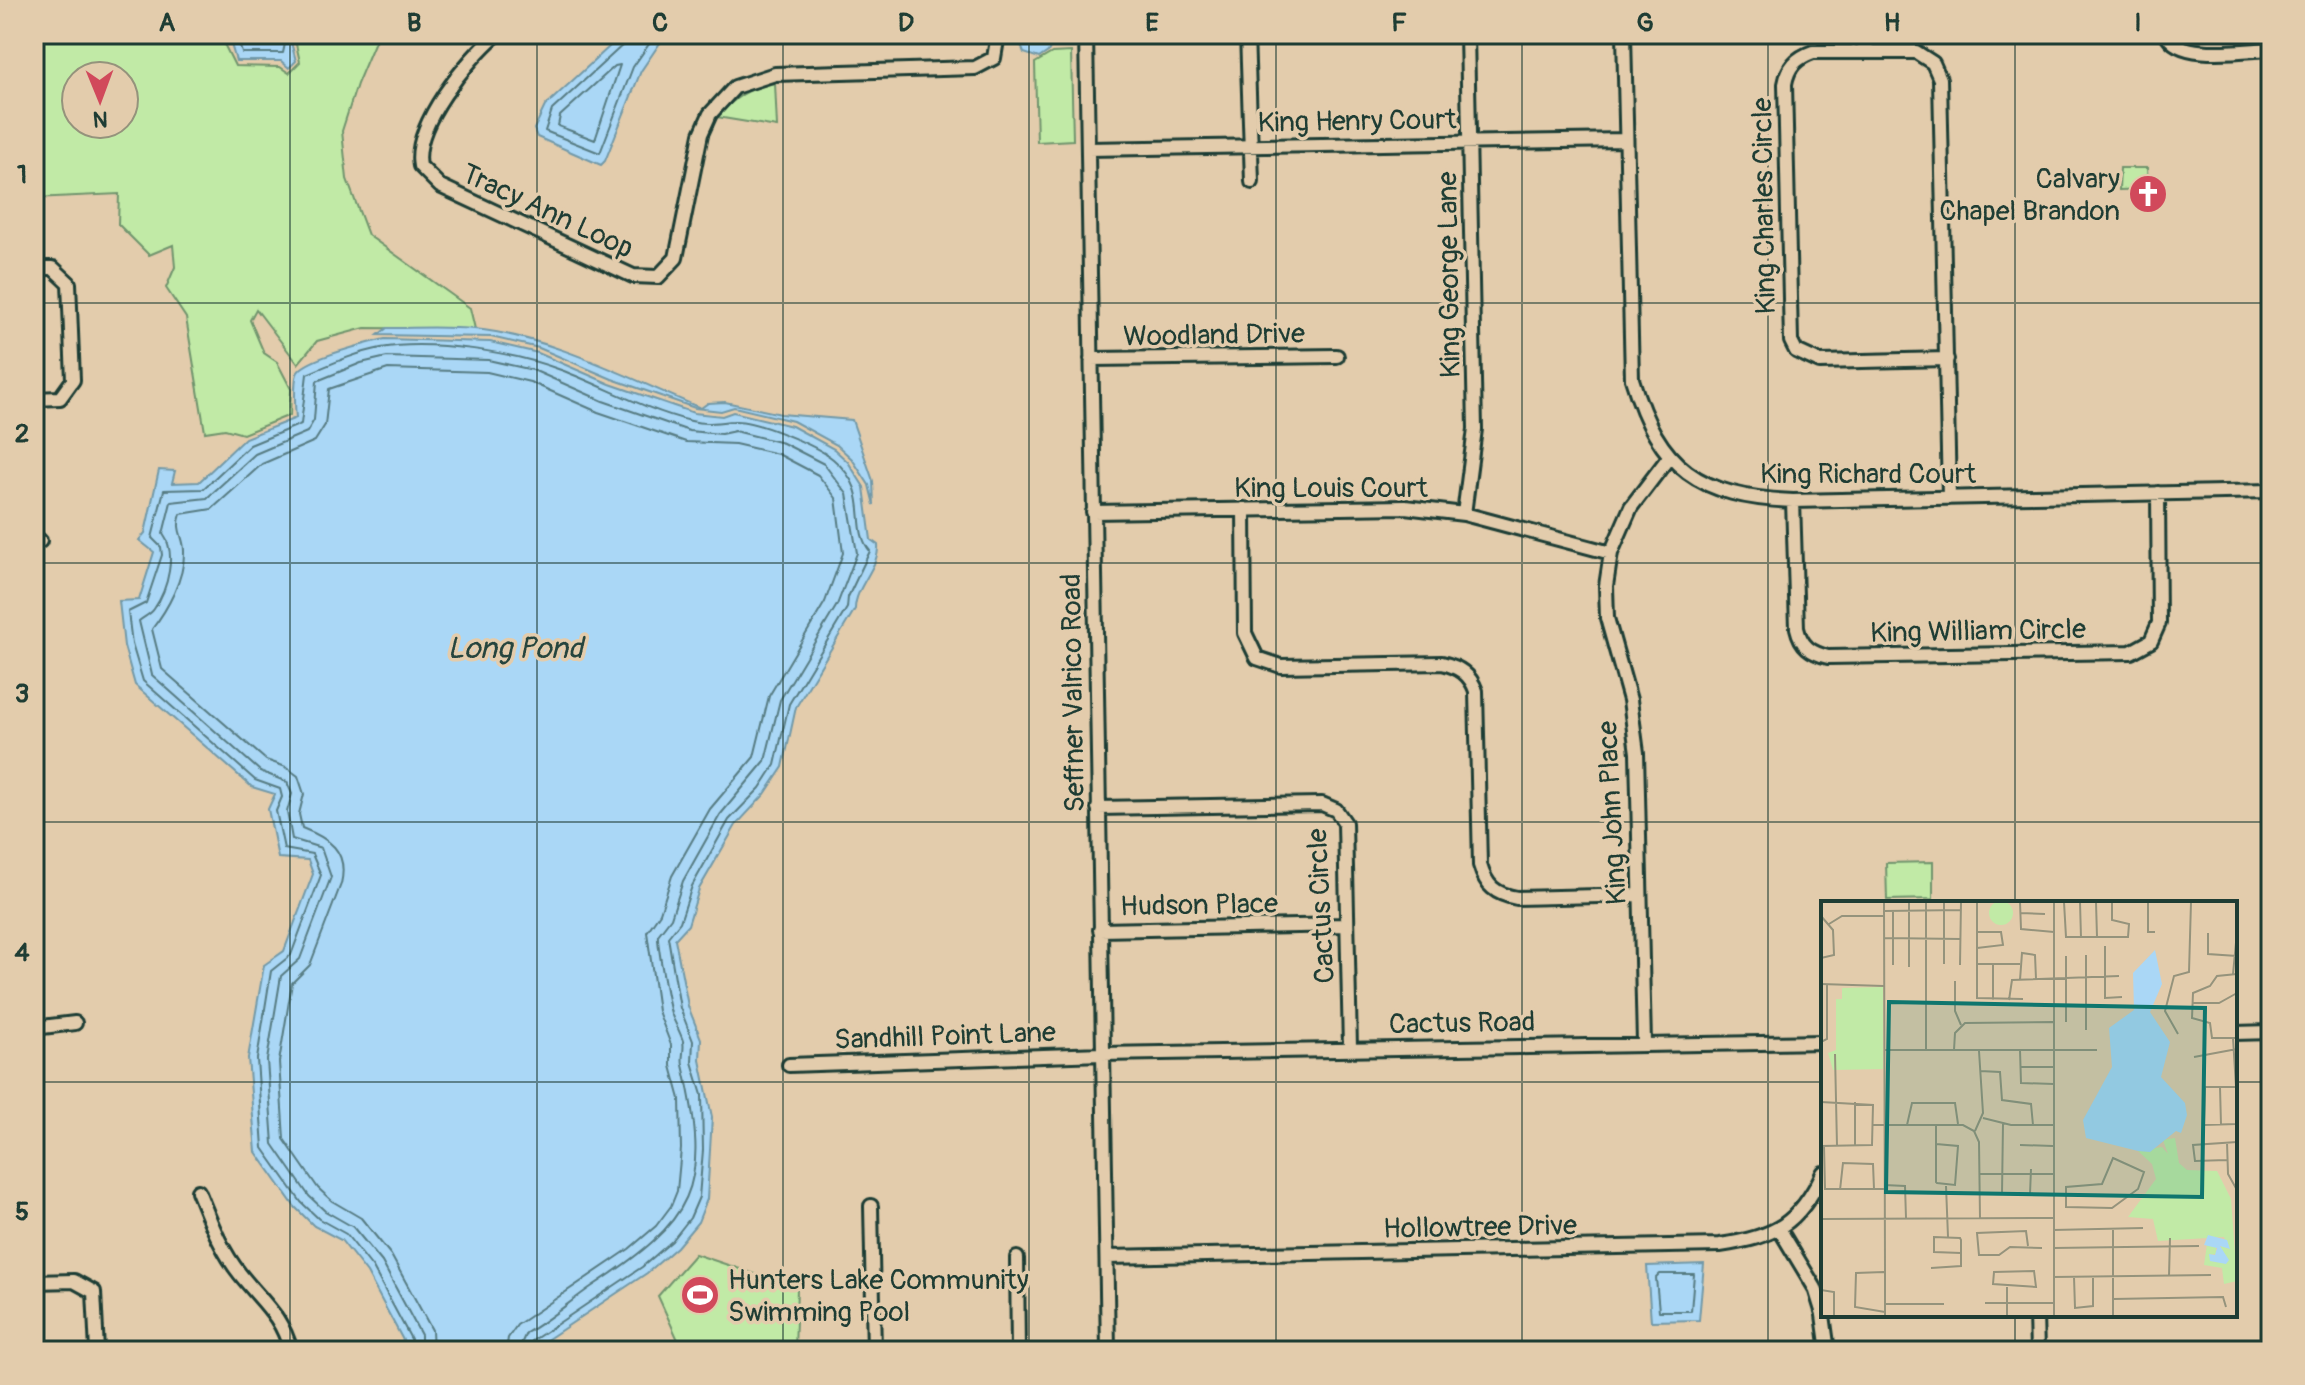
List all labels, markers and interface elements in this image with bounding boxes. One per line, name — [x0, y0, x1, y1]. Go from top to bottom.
text: A — [159, 7, 176, 39]
text: B — [407, 7, 421, 39]
text: C — [652, 7, 668, 39]
text: D — [898, 7, 914, 39]
text: E — [1145, 7, 1159, 39]
text: F — [1391, 7, 1407, 39]
text: G — [1636, 7, 1654, 39]
text: H — [1884, 7, 1900, 39]
text: I — [2134, 7, 2142, 39]
north arrow — [60, 60, 140, 140]
street label: King Charles Circle — [1745, 97, 1784, 315]
street label: King Henry Court — [1257, 102, 1458, 141]
text: N — [93, 105, 108, 133]
street label: Tracy Ann Loop — [456, 156, 639, 266]
text: 1 — [17, 159, 27, 191]
place label: Calvary Chapel Brandon — [1939, 162, 2120, 229]
street label: King George Lane — [1430, 171, 1469, 379]
church icon: Calvary Chapel Brandon — [2127, 173, 2169, 215]
street label: Woodland Drive — [1123, 316, 1306, 355]
text: 2 — [15, 418, 29, 450]
street label: King Richard Court — [1760, 457, 1977, 492]
street label: King Louis Court — [1234, 471, 1429, 506]
street label: Seffner Valrico Road — [1054, 573, 1093, 813]
street label: King William Circle — [1870, 612, 2086, 651]
water label: Long Pond — [447, 630, 586, 667]
text: 3 — [15, 678, 29, 710]
street label: King John Place — [1590, 720, 1635, 906]
street label: Cactus Circle — [1300, 827, 1343, 984]
street label: Hudson Place — [1120, 887, 1278, 924]
inset map — [1821, 901, 2237, 1317]
text: 4 — [14, 937, 30, 969]
street label: Cactus Road — [1388, 1005, 1536, 1042]
street label: Sandhill Point Lane — [834, 1015, 1057, 1058]
text: 5 — [15, 1196, 29, 1228]
street label: Hollowtree Drive — [1383, 1208, 1577, 1247]
place label: Hunters Lake Community Swimming Pool — [728, 1263, 1029, 1330]
sports icon: Hunters Lake Community Swimming Pool — [679, 1274, 721, 1316]

